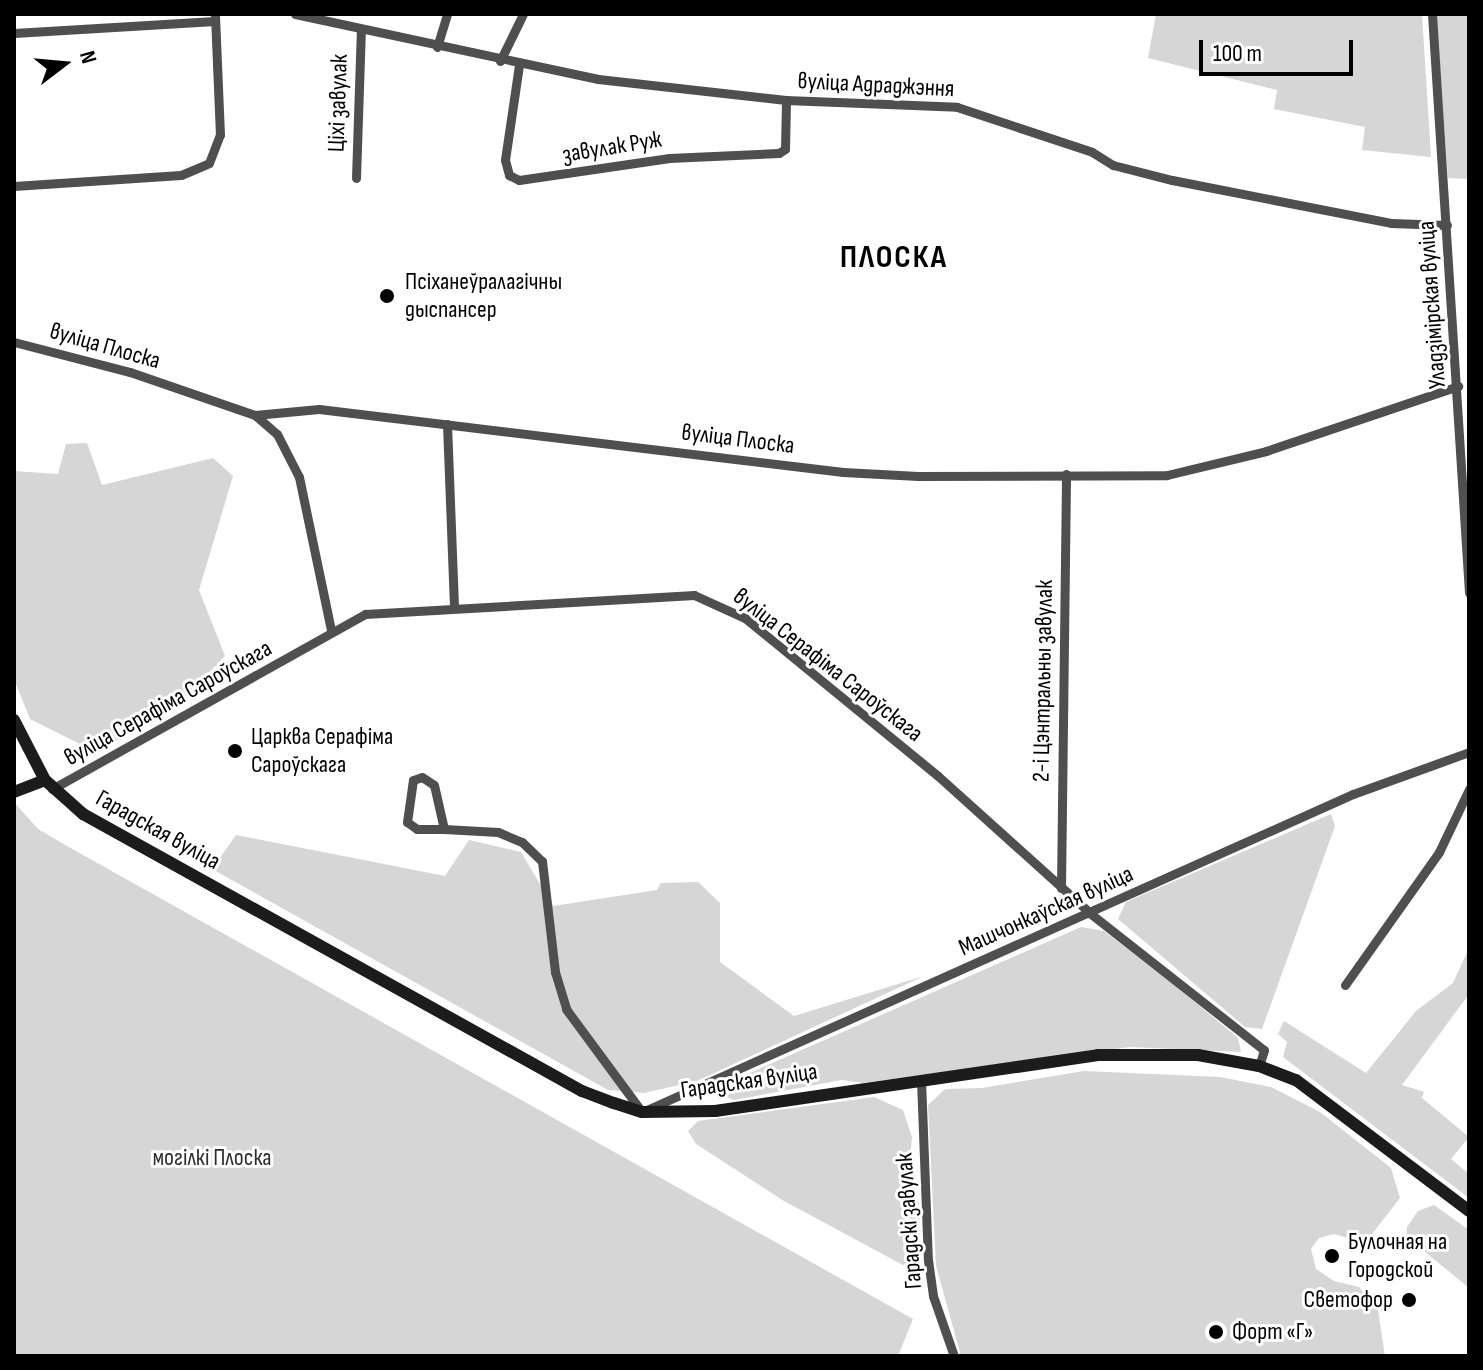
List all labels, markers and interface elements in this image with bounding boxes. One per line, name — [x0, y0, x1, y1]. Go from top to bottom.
north arrow — [24, 24, 104, 104]
scale bar — [1203, 24, 1357, 74]
text: 100 m — [1213, 39, 1262, 68]
text: N — [73, 48, 102, 67]
street label: Ціхі завулак — [322, 54, 354, 152]
street label: вуліца Адраджэння — [797, 67, 955, 103]
street label: завулак Руж — [560, 125, 664, 169]
street label: Уладзімірская вуліца — [1412, 220, 1452, 390]
district label: ПЛОСКА — [840, 239, 948, 277]
place label: Псіханеўралагічны дыспансер — [405, 268, 562, 324]
marker: Псіханеўралагічны дыспансер — [376, 285, 398, 307]
street label: вуліца Плоска — [46, 316, 164, 376]
street label: вуліца Плоска — [680, 418, 796, 460]
street label: 2-і Цэнтральны завулак — [1027, 580, 1059, 782]
street label: вуліца Серафіма Сароўскага — [727, 582, 929, 748]
street label: вуліца Серафіма Сароўскага — [59, 634, 277, 772]
place label: Царква Серафіма Сароўскага — [251, 723, 393, 779]
marker: Царква Серафіма Сароўскага — [226, 742, 244, 760]
street label: Гарадская вуліца — [91, 784, 225, 876]
street label: Машчонкаўская вуліца — [954, 860, 1138, 962]
street label: Гарадская вуліца — [679, 1057, 819, 1105]
park label: могілкі Плоска — [152, 1144, 272, 1172]
street label: Гарадскі завулак — [890, 1152, 928, 1290]
place label: Булочная на Городской — [1348, 1228, 1447, 1284]
marker: Булочная на Городской — [1323, 1247, 1341, 1265]
place label: Светофор — [1304, 1286, 1393, 1314]
marker: Светофор — [1400, 1291, 1418, 1309]
place label: Форт «Г» — [1232, 1318, 1313, 1346]
marker: Форт «Г» — [1207, 1323, 1225, 1341]

